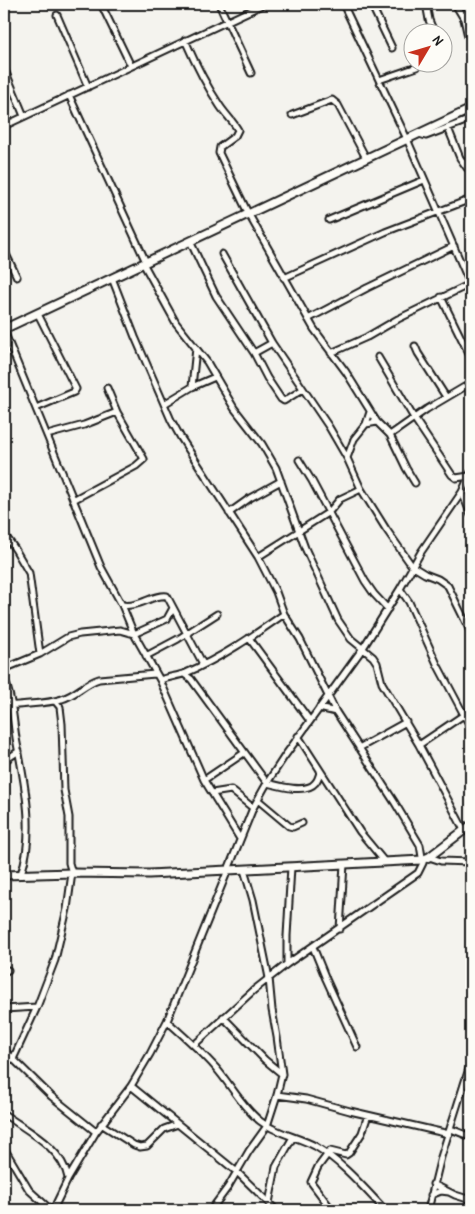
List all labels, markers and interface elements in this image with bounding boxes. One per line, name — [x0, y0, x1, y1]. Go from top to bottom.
north arrow — [402, 22, 452, 72]
text: N — [429, 31, 449, 49]

